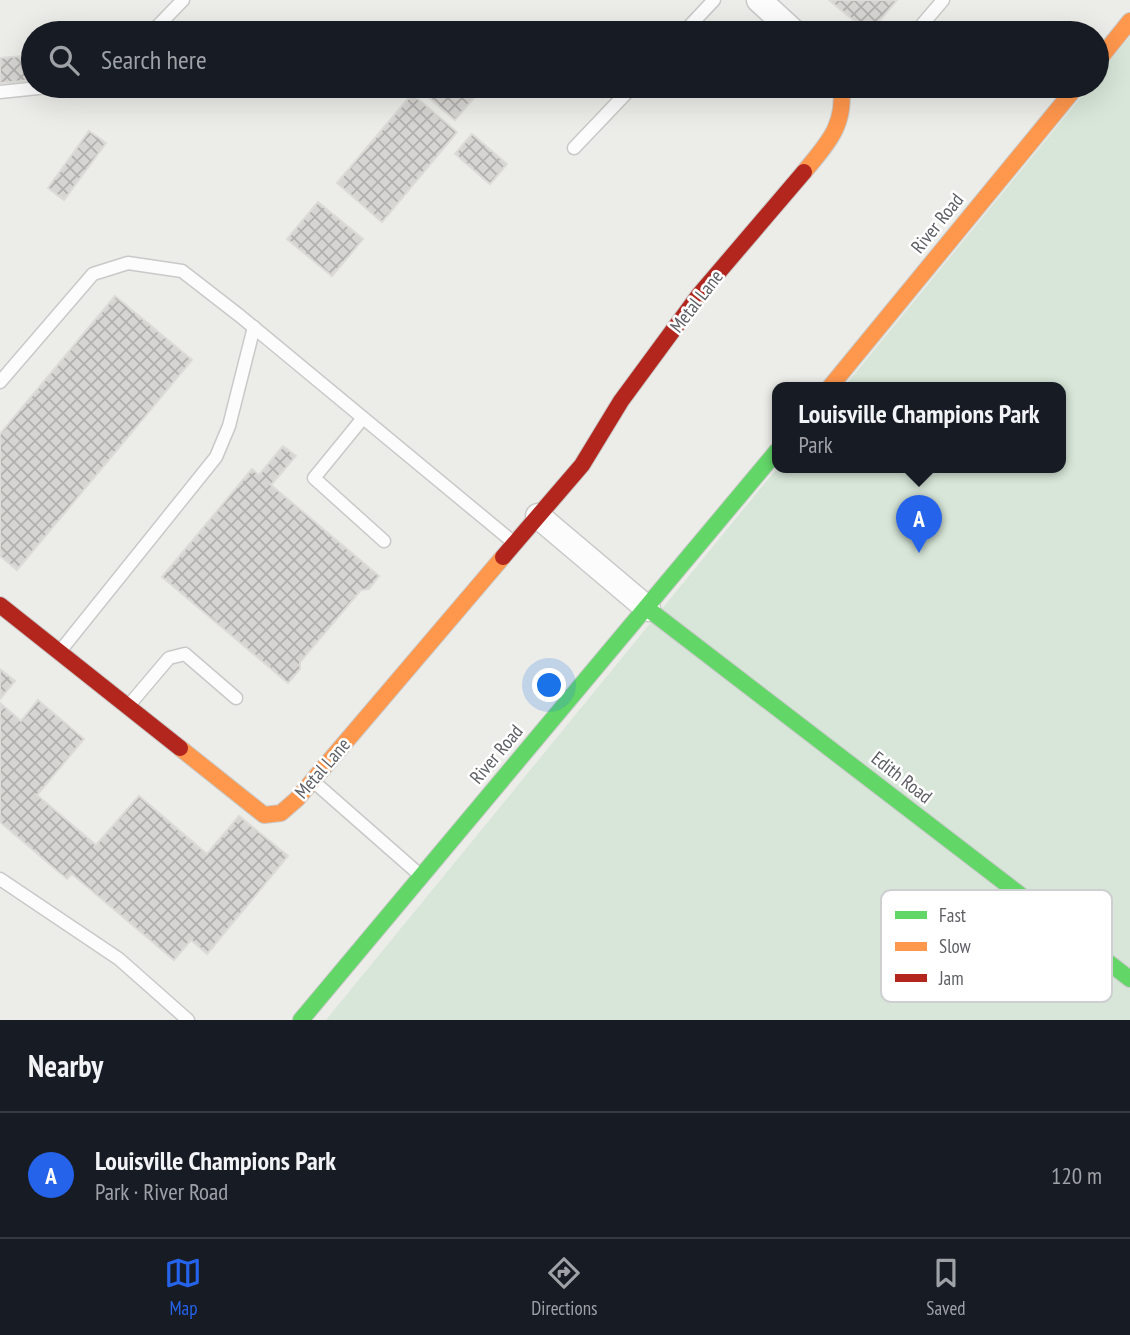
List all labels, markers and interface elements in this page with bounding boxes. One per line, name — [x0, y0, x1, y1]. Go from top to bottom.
search box — [21, 21, 1109, 98]
icon: search — [45, 41, 83, 79]
text: Search here — [101, 43, 207, 76]
street label: River Road — [906, 188, 968, 258]
street label: Metal Lane — [664, 265, 728, 337]
popup — [772, 382, 1066, 473]
text: Louisville Champions Park — [798, 397, 1040, 430]
text: Park — [798, 430, 833, 459]
pin: A — [896, 495, 942, 553]
your location — [532, 668, 566, 702]
street label: River Road — [464, 719, 528, 789]
street label: Metal Lane — [289, 733, 355, 803]
street label: Edith Road — [867, 746, 937, 808]
legend — [881, 890, 1112, 1002]
text: Fast — [939, 903, 967, 927]
text: Slow — [939, 934, 972, 958]
text: Jam — [938, 966, 964, 990]
text: Nearby — [28, 1046, 103, 1085]
text: Louisville Champions Park — [95, 1144, 336, 1177]
text: A — [45, 1161, 57, 1190]
text: 120 m — [1051, 1161, 1102, 1190]
text: Park · River Road — [95, 1177, 228, 1206]
tab: Map — [164, 1254, 202, 1320]
tab: Directions — [531, 1254, 597, 1320]
tab: Saved — [926, 1254, 966, 1320]

